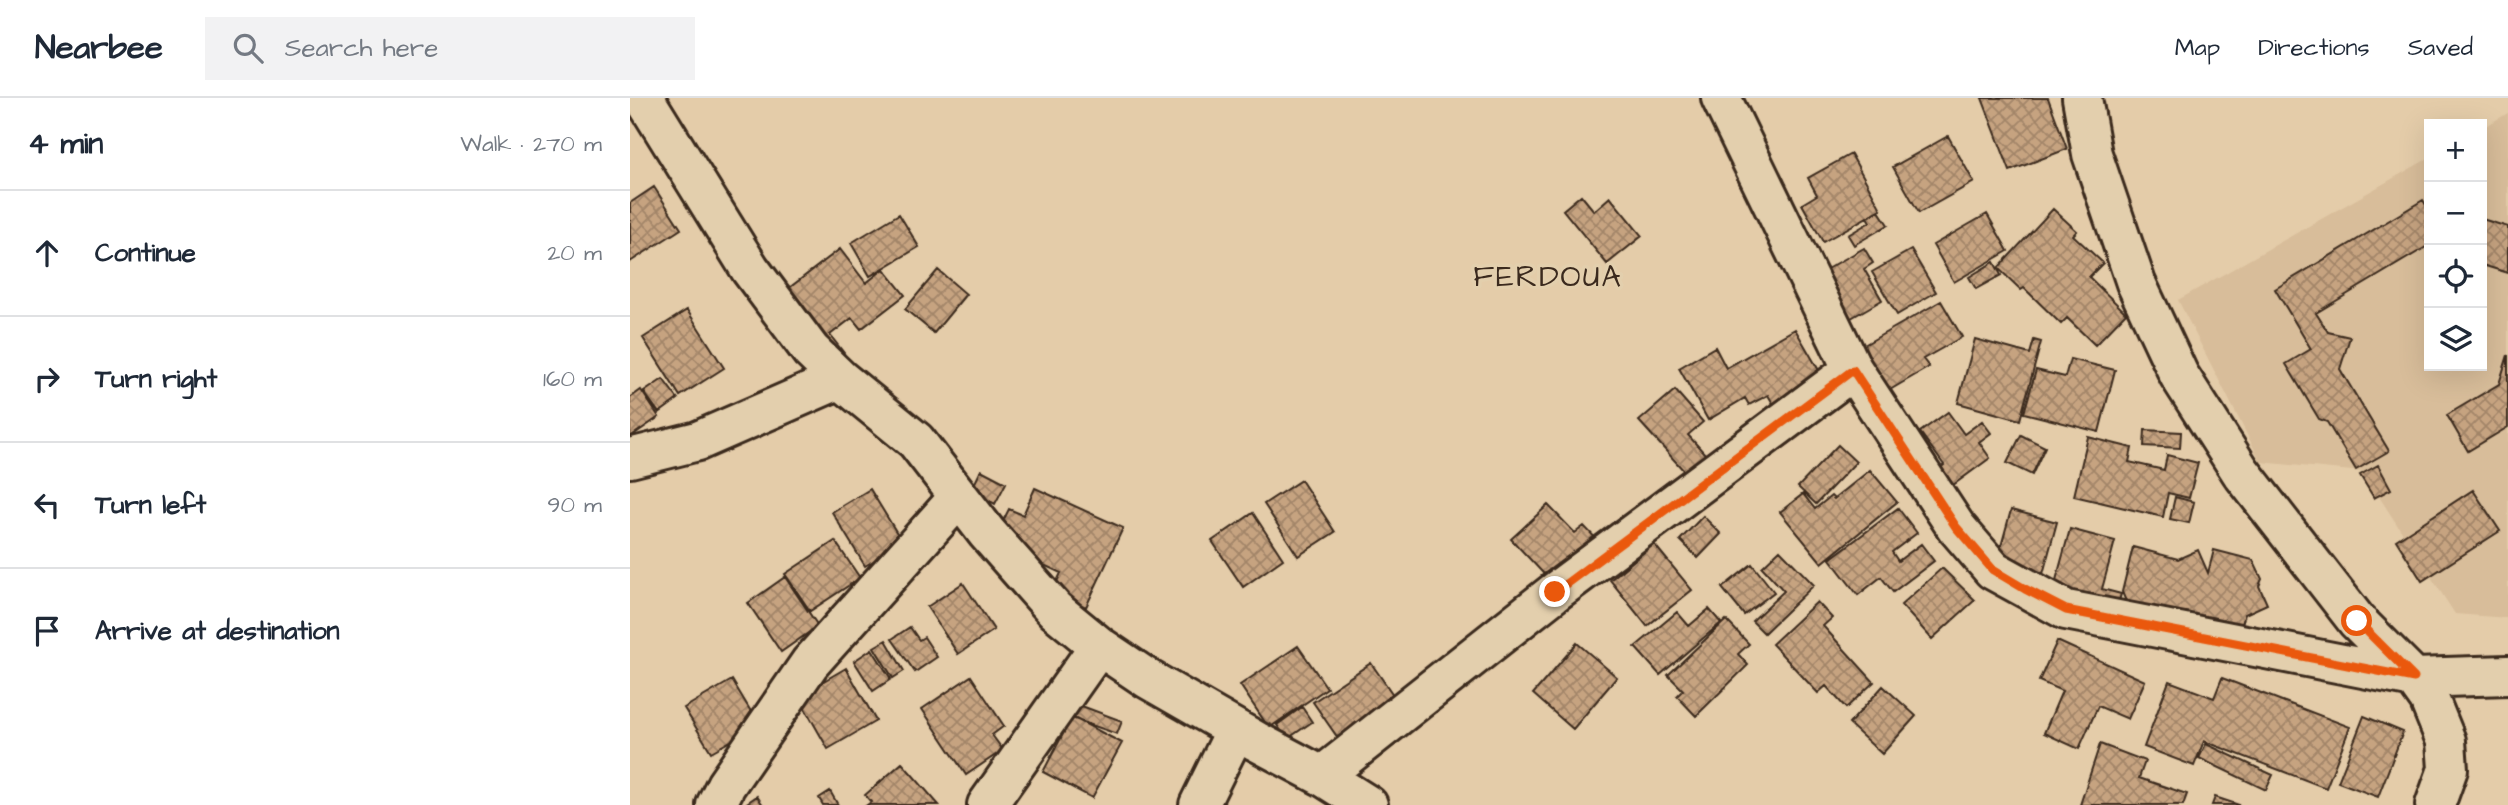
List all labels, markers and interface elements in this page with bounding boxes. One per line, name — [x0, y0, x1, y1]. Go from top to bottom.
search box — [205, 17, 695, 80]
text: Nearbee — [35, 25, 163, 71]
icon: search — [229, 29, 267, 67]
text: Search here — [285, 30, 438, 66]
text: Map — [2175, 31, 2220, 65]
text: Directions — [2258, 31, 2370, 65]
text: Saved — [2408, 31, 2473, 65]
map controls — [2424, 119, 2487, 371]
button: + — [2424, 119, 2487, 182]
text: 4 min — [28, 123, 103, 165]
text: Walk · 270 m — [460, 128, 602, 160]
button: − — [2424, 182, 2487, 245]
icon: ahead — [28, 234, 66, 272]
text: Continue — [95, 235, 196, 271]
text: 20 m — [547, 237, 602, 269]
button: locate — [2424, 245, 2487, 308]
district label: FERDOUA — [1473, 256, 1623, 298]
button: layers — [2424, 308, 2487, 371]
icon: right — [28, 360, 66, 398]
text: Turn right — [95, 361, 217, 397]
text: 160 m — [543, 363, 602, 395]
icon: left — [28, 486, 66, 524]
text: Turn left — [95, 487, 206, 523]
text: 90 m — [547, 489, 602, 521]
route end — [1539, 576, 1570, 607]
route start — [2341, 605, 2372, 636]
icon: arrive — [28, 612, 66, 650]
text: Arrive at destination — [95, 613, 340, 649]

